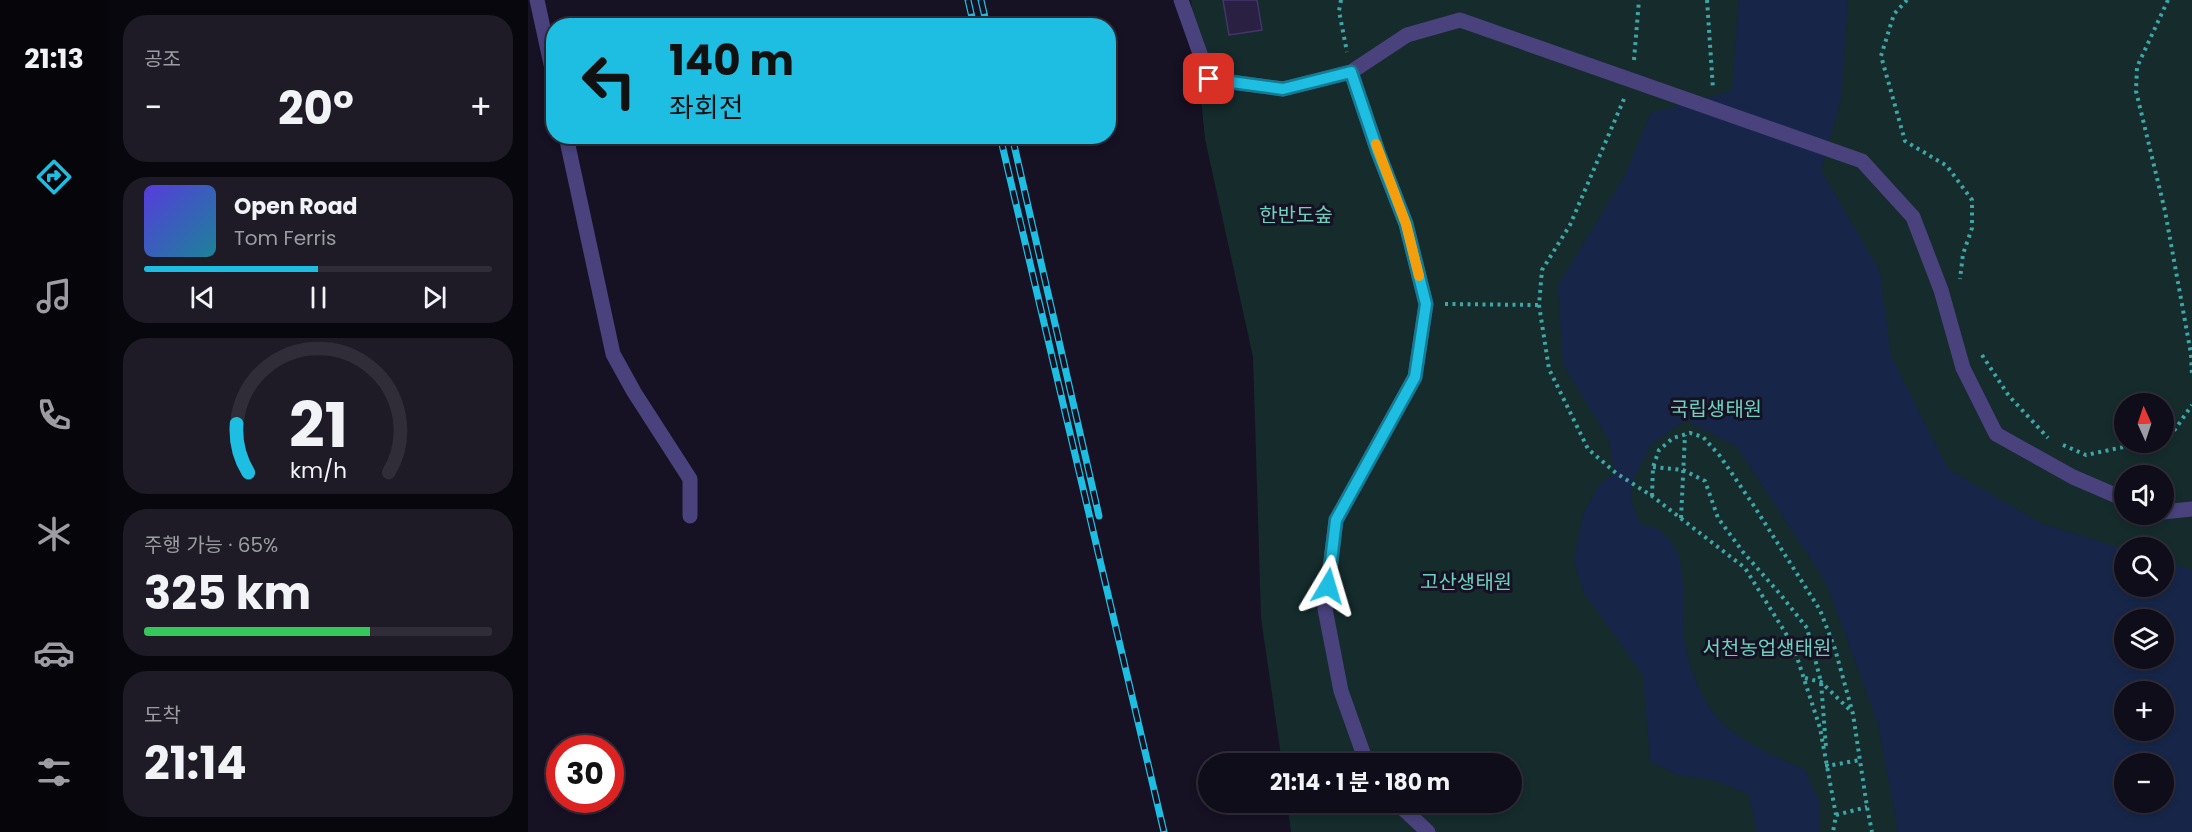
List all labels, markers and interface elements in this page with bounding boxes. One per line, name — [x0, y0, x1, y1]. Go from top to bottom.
text: 140 m — [669, 31, 794, 90]
text: 21:13 — [24, 40, 84, 77]
icon: left — [570, 42, 648, 120]
text: 공조 — [144, 45, 181, 73]
pin — [1183, 53, 1234, 104]
icon: arrive — [1192, 62, 1225, 95]
text: 20° — [278, 77, 354, 140]
text: − — [144, 84, 162, 131]
text: + — [469, 84, 492, 131]
text: 좌회전 — [669, 89, 744, 126]
icon: directions — [33, 156, 75, 198]
text: Open Road — [234, 191, 358, 222]
park label: 한반도숲 — [1259, 201, 1333, 229]
text: Tom Ferris — [234, 224, 336, 252]
icon: music — [33, 275, 75, 317]
icon: previous — [186, 281, 219, 314]
icon: pause — [302, 281, 335, 314]
icon: next — [418, 281, 451, 314]
text: 21 — [288, 381, 348, 469]
north arrow — [2114, 393, 2174, 453]
map controls — [2114, 393, 2174, 813]
icon: phone — [33, 394, 75, 436]
park label: 국립생태원 — [1670, 395, 1762, 423]
text: km/h — [289, 455, 347, 486]
button: sound — [2114, 465, 2174, 525]
icon: climate — [33, 513, 75, 555]
text: 주행 가능 · 65% — [144, 531, 278, 559]
button: search — [2114, 537, 2174, 597]
position arrow — [1296, 554, 1360, 618]
text: 325 km — [144, 562, 311, 625]
park label: 고산생태원 — [1420, 568, 1512, 596]
button: layers — [2114, 609, 2174, 669]
icon: car — [33, 632, 75, 674]
park label: 서천농업생태원 — [1703, 634, 1831, 662]
button: + — [2114, 681, 2174, 741]
text: 도착 — [144, 701, 181, 729]
text: 21:14 — [144, 732, 247, 795]
speed limit sign: 30 — [546, 735, 624, 813]
icon: filters — [33, 751, 75, 793]
button: − — [2114, 753, 2174, 813]
text: 21:14 · 1 분 · 180 m — [1270, 767, 1450, 798]

